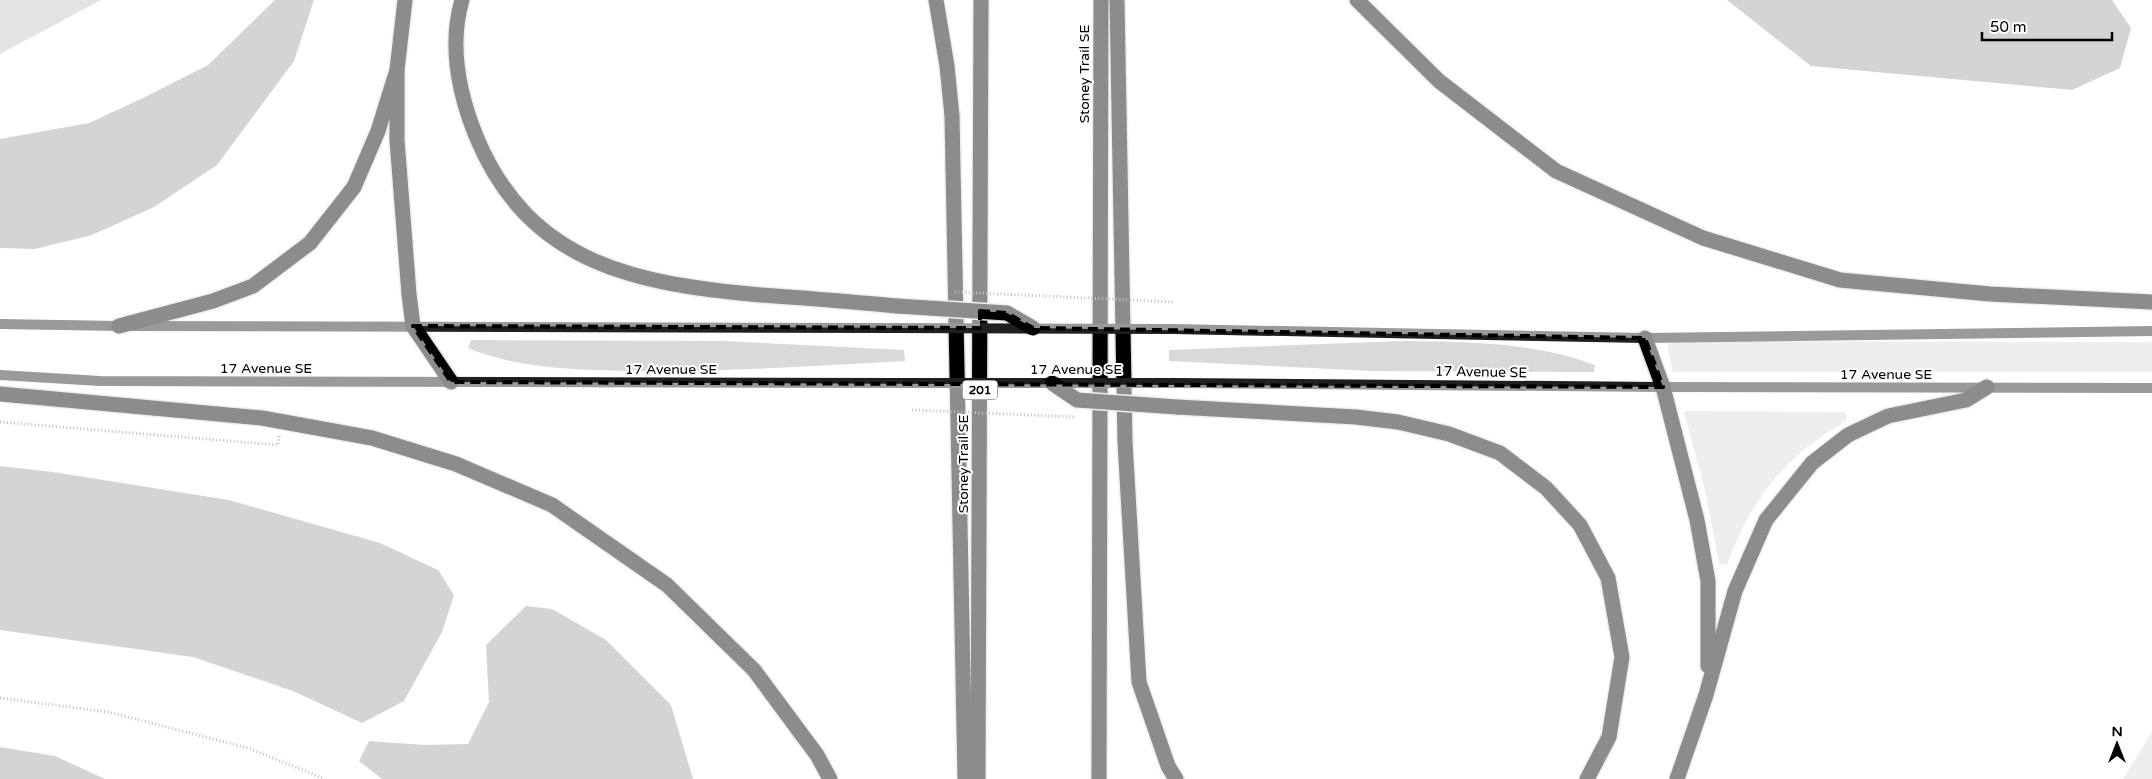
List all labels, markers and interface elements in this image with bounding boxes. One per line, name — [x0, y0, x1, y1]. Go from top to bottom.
scale bar — [1982, 10, 2112, 42]
text: 50 m — [1990, 18, 2027, 36]
street label: Stoney Trail SE — [1076, 25, 1093, 123]
street label: 17 Avenue SE — [220, 360, 312, 377]
street label: 17 Avenue SE — [625, 361, 717, 378]
street label: 17 Avenue SE — [1030, 361, 1122, 378]
street label: 17 Avenue SE — [1435, 363, 1527, 381]
street label: 17 Avenue SE — [1840, 366, 1932, 383]
road number: 201 — [962, 380, 998, 400]
street label: Stoney Trail SE — [955, 415, 972, 513]
north arrow — [2092, 719, 2142, 769]
text: N — [2111, 723, 2123, 740]

